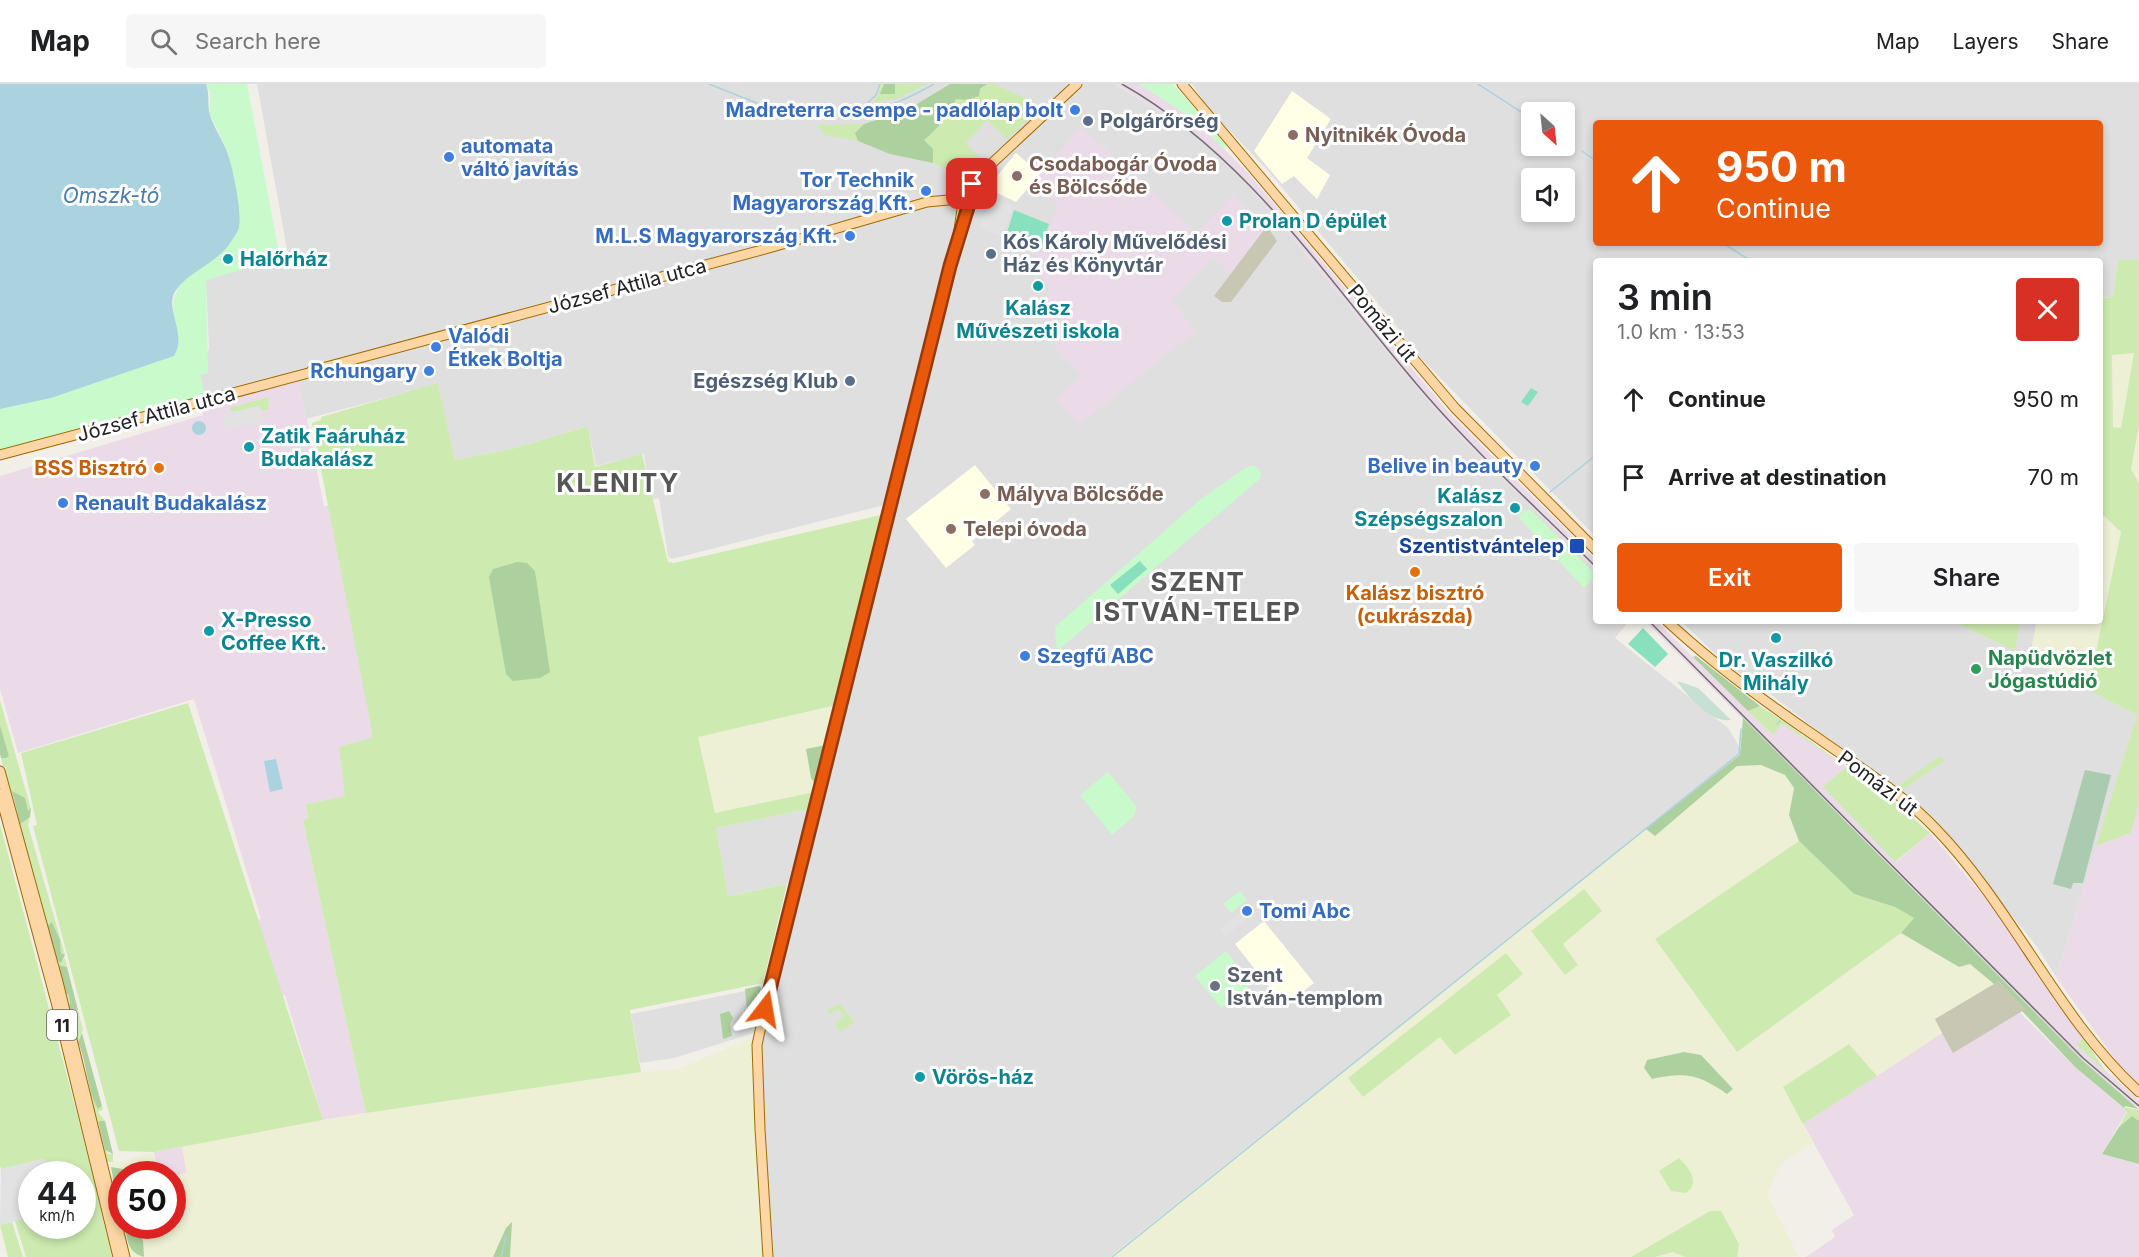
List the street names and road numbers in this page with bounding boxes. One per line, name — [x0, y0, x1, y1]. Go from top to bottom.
street label: József Attila utca — [545, 253, 709, 319]
street label: Pomázi út — [1343, 280, 1421, 367]
street label: József Attila utca — [74, 381, 238, 447]
street label: Pomázi út — [1834, 745, 1923, 821]
road number: 11 — [47, 1010, 77, 1040]

